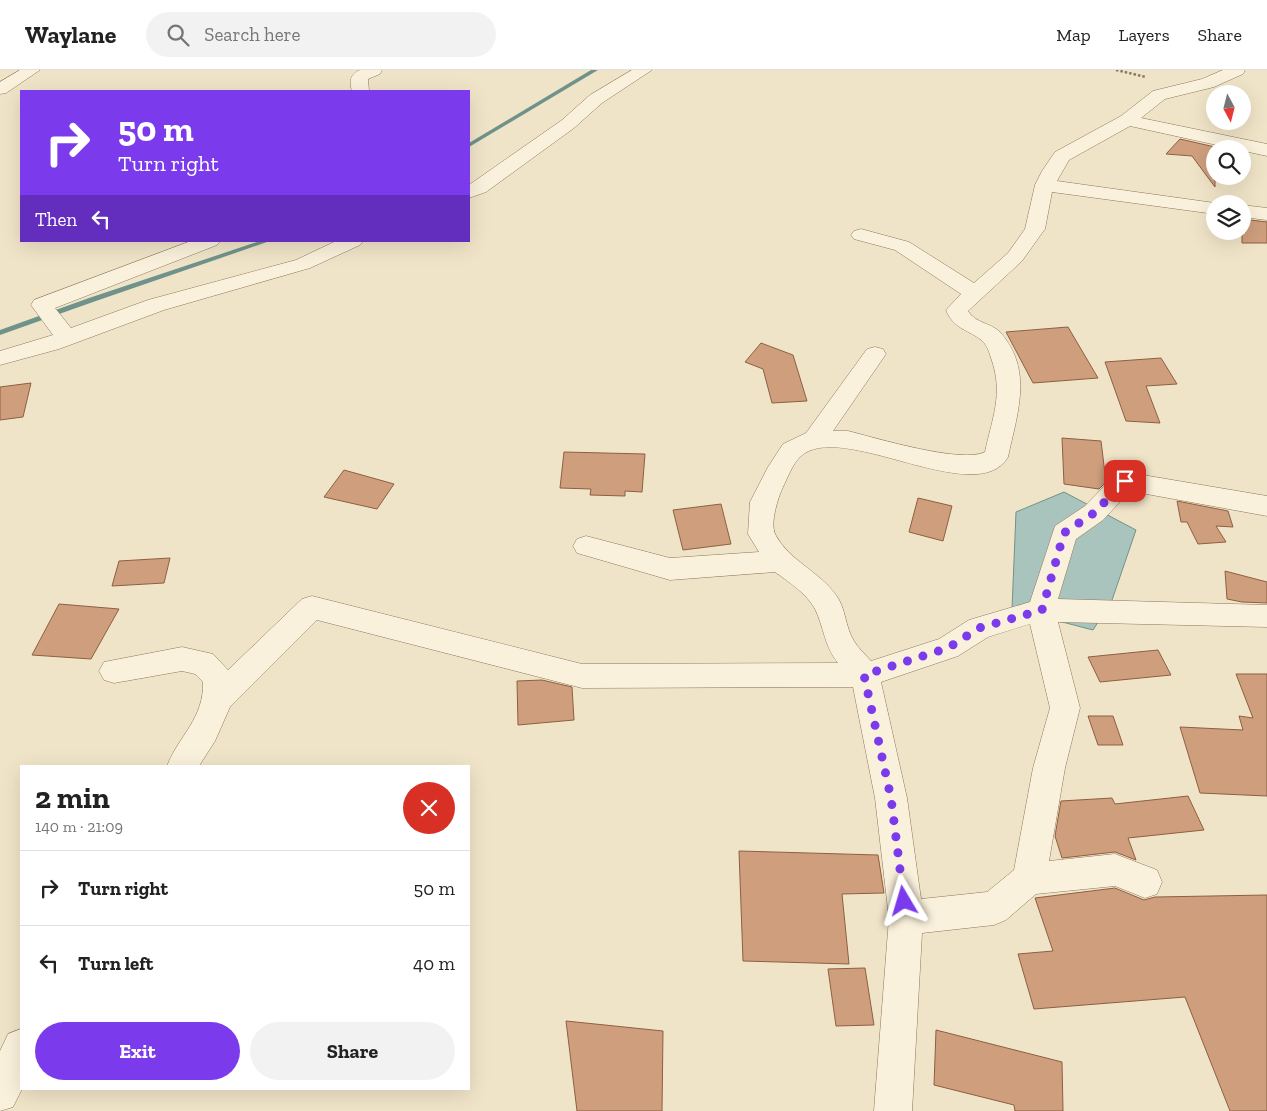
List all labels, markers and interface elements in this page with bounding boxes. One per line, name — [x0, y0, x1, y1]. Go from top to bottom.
search box — [146, 12, 496, 57]
text: Waylane — [25, 20, 116, 49]
icon: search — [164, 21, 192, 49]
text: Search here — [204, 23, 301, 46]
text: Map — [1056, 24, 1091, 46]
text: Layers — [1119, 24, 1170, 46]
text: Share — [1198, 24, 1242, 46]
north arrow — [1206, 85, 1251, 130]
map controls — [1206, 85, 1251, 240]
text: 50 m — [118, 108, 194, 150]
icon: right — [35, 110, 100, 175]
button: search — [1206, 140, 1251, 185]
text: Turn right — [118, 150, 219, 177]
button: layers — [1206, 195, 1251, 240]
icon: left — [87, 205, 115, 233]
text: Then — [35, 208, 77, 231]
pin — [1104, 460, 1146, 502]
icon: arrive — [1111, 467, 1139, 495]
text: 2 min — [35, 780, 110, 816]
button: close — [403, 782, 455, 834]
text: 140 m · 21:09 — [35, 817, 123, 836]
icon: right — [35, 874, 63, 902]
position arrow — [877, 874, 929, 926]
text: Turn right — [78, 877, 168, 900]
text: 50 m — [414, 877, 455, 900]
icon: left — [35, 949, 63, 977]
text: Turn left — [78, 952, 153, 975]
text: 40 m — [413, 952, 455, 975]
button: Exit — [35, 1022, 240, 1080]
button: Share — [250, 1022, 455, 1080]

